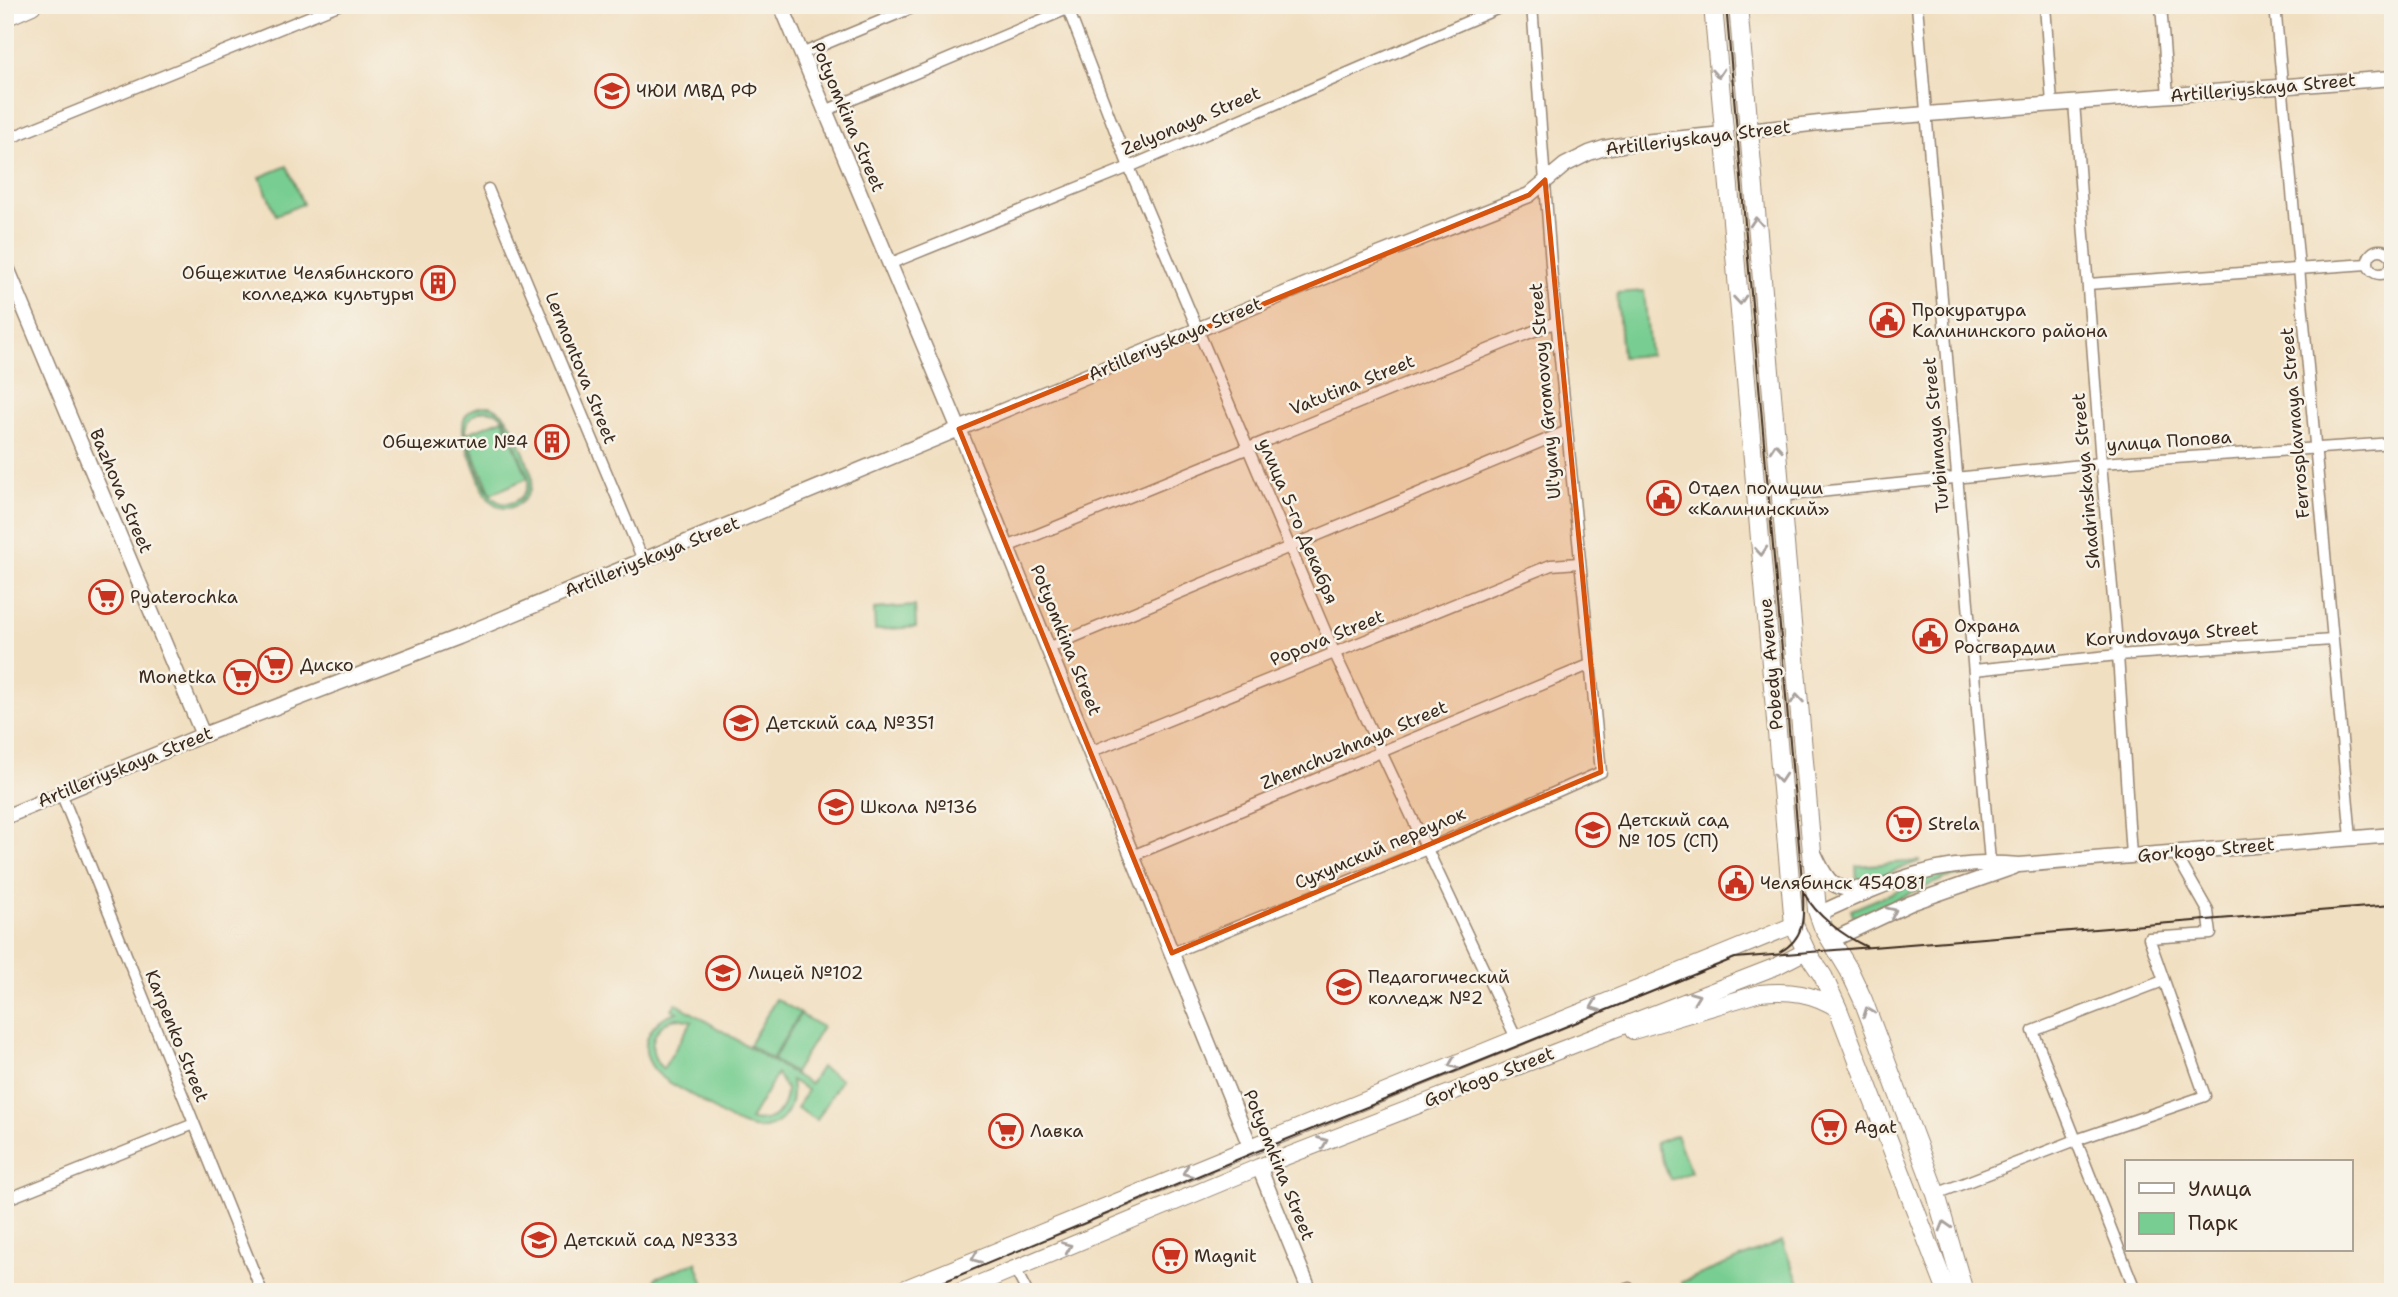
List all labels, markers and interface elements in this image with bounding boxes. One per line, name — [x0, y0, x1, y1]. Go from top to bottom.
street label: Potyomkina Street — [806, 38, 890, 196]
one-way arrow — [1710, 68, 1725, 79]
street label: Artilleriyskaya Street — [2169, 68, 2357, 108]
school or university icon: ЧЮИ МВД РФ — [593, 72, 631, 110]
place label: ЧЮИ МВД РФ — [636, 79, 757, 103]
street label: Zelyonaya Street — [1118, 81, 1264, 161]
street label: Artilleriyskaya Street — [1604, 115, 1792, 161]
one-way arrow — [1749, 216, 1764, 227]
place label: Общежитие Челябинского колледжа культуры — [182, 261, 414, 306]
building icon: Общежитие Челябинского колледжа культуры — [419, 264, 457, 302]
street label: Ul'yany Gromovoy Street — [1524, 282, 1566, 500]
street label: Lermontova Street — [540, 288, 622, 448]
street label: Artilleriyskaya Street — [1084, 291, 1266, 386]
one-way arrow — [1732, 294, 1747, 306]
place label: Прокуратура Калининского района — [1912, 298, 2107, 343]
public building icon: Прокуратура Калининского района — [1868, 301, 1906, 339]
street label: Ferrosplavnaya Street — [2275, 326, 2315, 520]
street label: Vatutina Street — [1286, 349, 1418, 421]
street label: Turbinnaya Street — [1917, 356, 1955, 514]
street label: Shadrinskaya Street — [2066, 392, 2106, 570]
building icon: Общежитие №4 — [533, 423, 571, 461]
street label: Bazhova Street — [84, 425, 158, 557]
street label: улица Попова — [2106, 425, 2232, 457]
place label: Общежитие №4 — [382, 430, 528, 454]
street label: улица 5-го Декабря — [1252, 434, 1344, 608]
one-way arrow — [1769, 443, 1784, 454]
place label: Отдел полиции «Калининский» — [1688, 476, 1829, 521]
public building icon: Отдел полиции «Калининский» — [1645, 479, 1683, 517]
street label: Artilleriyskaya Street — [561, 511, 743, 603]
one-way arrow — [1753, 546, 1768, 557]
street label: Potyomkina Street — [1025, 561, 1107, 719]
supermarket icon: Pyaterochka — [87, 578, 125, 616]
place label: Pyaterochka — [130, 585, 238, 609]
street label: Pobedy Avenue — [1753, 597, 1789, 731]
street label: Popova Street — [1266, 604, 1388, 672]
place label: Охрана Росгвардии — [1954, 614, 2056, 659]
street label: Korundovaya Street — [2085, 616, 2259, 652]
public building icon: Охрана Росгвардии — [1911, 617, 1949, 655]
supermarket icon: Диско — [256, 646, 294, 684]
place label: Диско — [300, 653, 354, 677]
supermarket icon: Monetka — [222, 658, 260, 696]
place label: Monetka — [138, 665, 216, 689]
one-way arrow — [1790, 694, 1805, 705]
street label: Zhemchuzhnaya Street — [1257, 695, 1451, 795]
school or university icon: Детский сад №351 — [722, 704, 760, 742]
place label: Детский сад №351 — [766, 711, 935, 735]
street label: Artilleriyskaya Street — [34, 721, 216, 813]
one-way arrow — [1772, 772, 1787, 783]
school or university icon: Школа №136 — [817, 788, 855, 826]
place label: Школа №136 — [860, 795, 978, 819]
street label: Сухумский переулок — [1291, 801, 1470, 895]
supermarket icon: Strela — [1885, 805, 1923, 843]
place label: Детский сад № 105 (СП) — [1618, 808, 1730, 853]
school or university icon: Детский сад № 105 (СП) — [1574, 811, 1612, 849]
place label: Strela — [1928, 812, 1980, 836]
street label: Gor'kogo Street — [2136, 832, 2276, 868]
public building icon: Челябинск 454081 — [1717, 864, 1755, 902]
place label: Челябинск 454081 — [1760, 871, 1925, 895]
one-way arrow — [1885, 906, 1897, 920]
school or university icon: Лицей №102 — [704, 954, 742, 992]
place label: Лицей №102 — [748, 961, 863, 985]
place label: Педагогический колледж №2 — [1368, 965, 1510, 1010]
street label: Karpenko Street — [140, 966, 215, 1106]
school or university icon: Педагогический колледж №2 — [1325, 968, 1363, 1006]
one-way arrow — [1688, 992, 1700, 1006]
one-way arrow — [1589, 998, 1602, 1012]
one-way arrow — [1862, 1007, 1876, 1019]
street label: Gor'kogo Street — [1420, 1041, 1558, 1113]
one-way arrow — [1448, 1055, 1460, 1069]
street label: Potyomkina Street — [1238, 1086, 1320, 1244]
supermarket icon: Agat — [1810, 1108, 1848, 1146]
supermarket icon: Лавка — [987, 1112, 1025, 1150]
place label: Agat — [1854, 1115, 1897, 1139]
place label: Лавка — [1030, 1119, 1083, 1143]
one-way arrow — [1316, 1136, 1328, 1150]
legend — [2125, 1160, 2352, 1252]
one-way arrow — [1181, 1164, 1194, 1178]
text: Улица — [2188, 1175, 2251, 1203]
text: Парк — [2188, 1209, 2238, 1237]
one-way arrow — [1939, 1220, 1953, 1232]
school or university icon: Детский сад №333 — [520, 1221, 558, 1259]
place label: Детский сад №333 — [564, 1228, 738, 1252]
supermarket icon: Magnit — [1151, 1237, 1189, 1275]
one-way arrow — [1060, 1241, 1073, 1255]
place label: Magnit — [1194, 1244, 1257, 1268]
one-way arrow — [971, 1250, 983, 1264]

